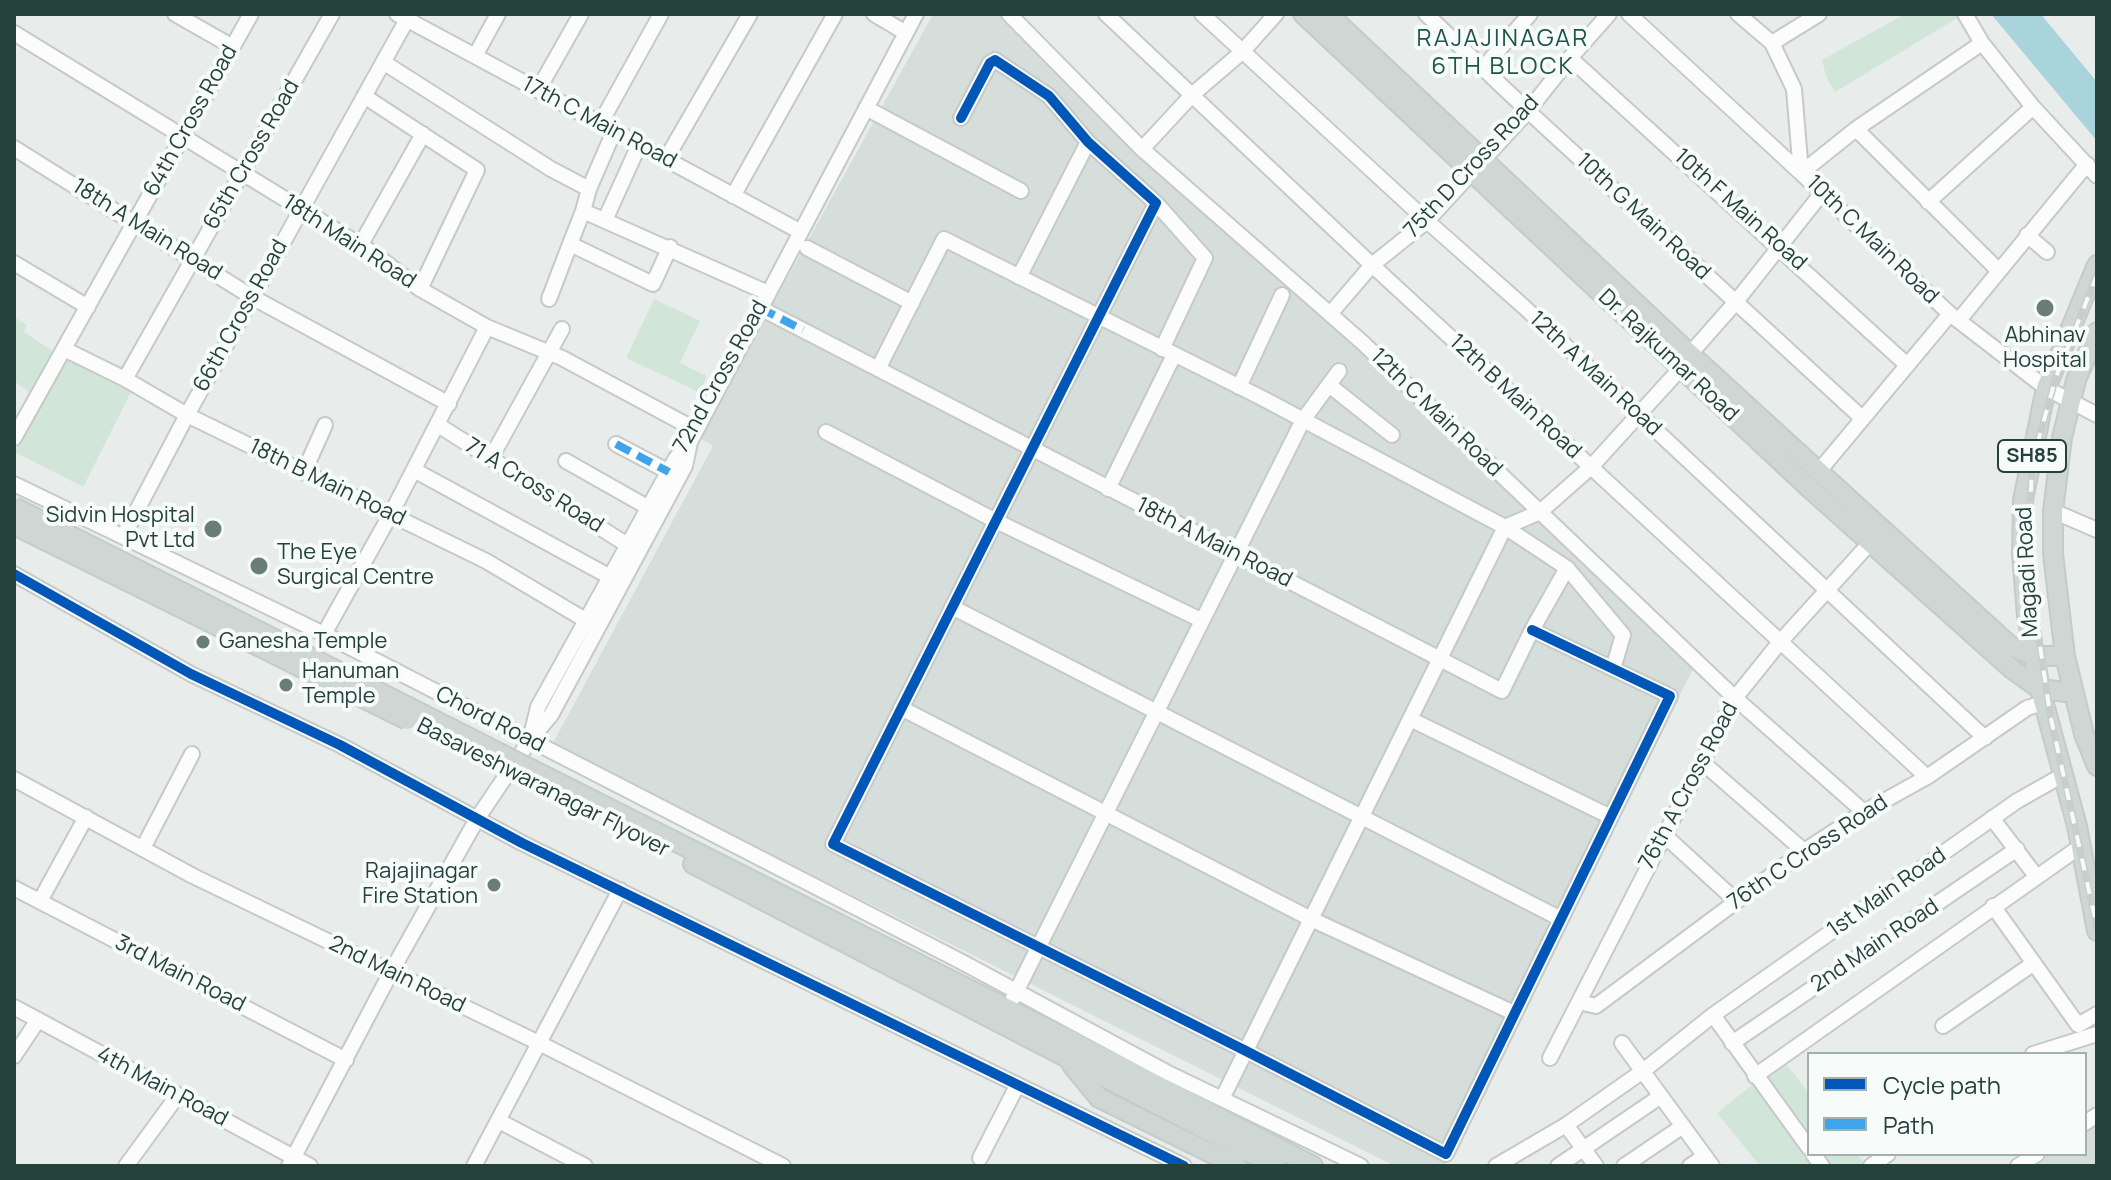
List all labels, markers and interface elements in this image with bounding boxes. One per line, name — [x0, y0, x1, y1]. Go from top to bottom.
district label: RAJAJINAGAR 6TH BLOCK — [1417, 25, 1589, 81]
street label: 64th Cross Road — [139, 41, 243, 201]
street label: 17th C Main Road — [517, 71, 681, 175]
street label: 65th Cross Road — [198, 75, 306, 235]
street label: 75th D Cross Road — [1399, 90, 1545, 244]
street label: 10th F Main Road — [1668, 144, 1812, 276]
street label: 10th G Main Road — [1570, 148, 1716, 286]
street label: 10th C Main Road — [1800, 170, 1944, 310]
street label: 18th A Main Road — [67, 173, 227, 287]
street label: 18th Main Road — [278, 189, 420, 295]
street label: 66th Cross Road — [188, 235, 294, 397]
street label: Dr. Rajkumar Road — [1592, 284, 1744, 428]
street label: 72nd Cross Road — [668, 296, 774, 458]
marker: Abhinav Hospital — [2034, 297, 2056, 319]
street label: 12th A Main Road — [1523, 306, 1667, 442]
place label: Abhinav Hospital — [2003, 323, 2087, 374]
street label: 12th B Main Road — [1444, 329, 1586, 465]
street label: 12th C Main Road — [1365, 343, 1507, 483]
street label: 71 A Cross Road — [460, 433, 608, 539]
street label: 18th B Main Road — [244, 434, 410, 532]
road number: SH85 — [1998, 440, 2066, 472]
street label: 18th A Main Road — [1132, 492, 1296, 594]
place label: Sidvin Hospital Pvt Ltd — [46, 503, 195, 554]
street label: Magadi Road — [2011, 506, 2045, 638]
marker: Sidvin Hospital Pvt Ltd — [202, 518, 224, 540]
place label: The Eye Surgical Centre — [277, 540, 434, 592]
marker: The Eye Surgical Centre — [248, 555, 270, 577]
place label: Ganesha Temple — [219, 629, 387, 655]
marker: Ganesha Temple — [194, 633, 212, 651]
place label: Hanuman Temple — [302, 659, 399, 710]
marker: Hanuman Temple — [277, 676, 295, 694]
street label: Chord Road — [431, 681, 549, 759]
street label: 76th A Cross Road — [1634, 698, 1744, 874]
street label: Basaveshwaranagar Flyover — [412, 713, 674, 863]
street label: 76th C Cross Road — [1723, 790, 1893, 916]
street label: 1st Main Road — [1823, 842, 1951, 944]
place label: Rajajinagar Fire Station — [362, 859, 478, 910]
marker: Rajajinagar Fire Station — [485, 876, 503, 894]
street label: 2nd Main Road — [1806, 894, 1944, 998]
street label: 3rd Main Road — [110, 930, 250, 1018]
street label: 2nd Main Road — [325, 931, 469, 1019]
street label: 4th Main Road — [92, 1041, 232, 1133]
legend — [1807, 1052, 2087, 1156]
text: Cycle path — [1883, 1068, 2001, 1101]
text: Path — [1883, 1108, 1934, 1141]

